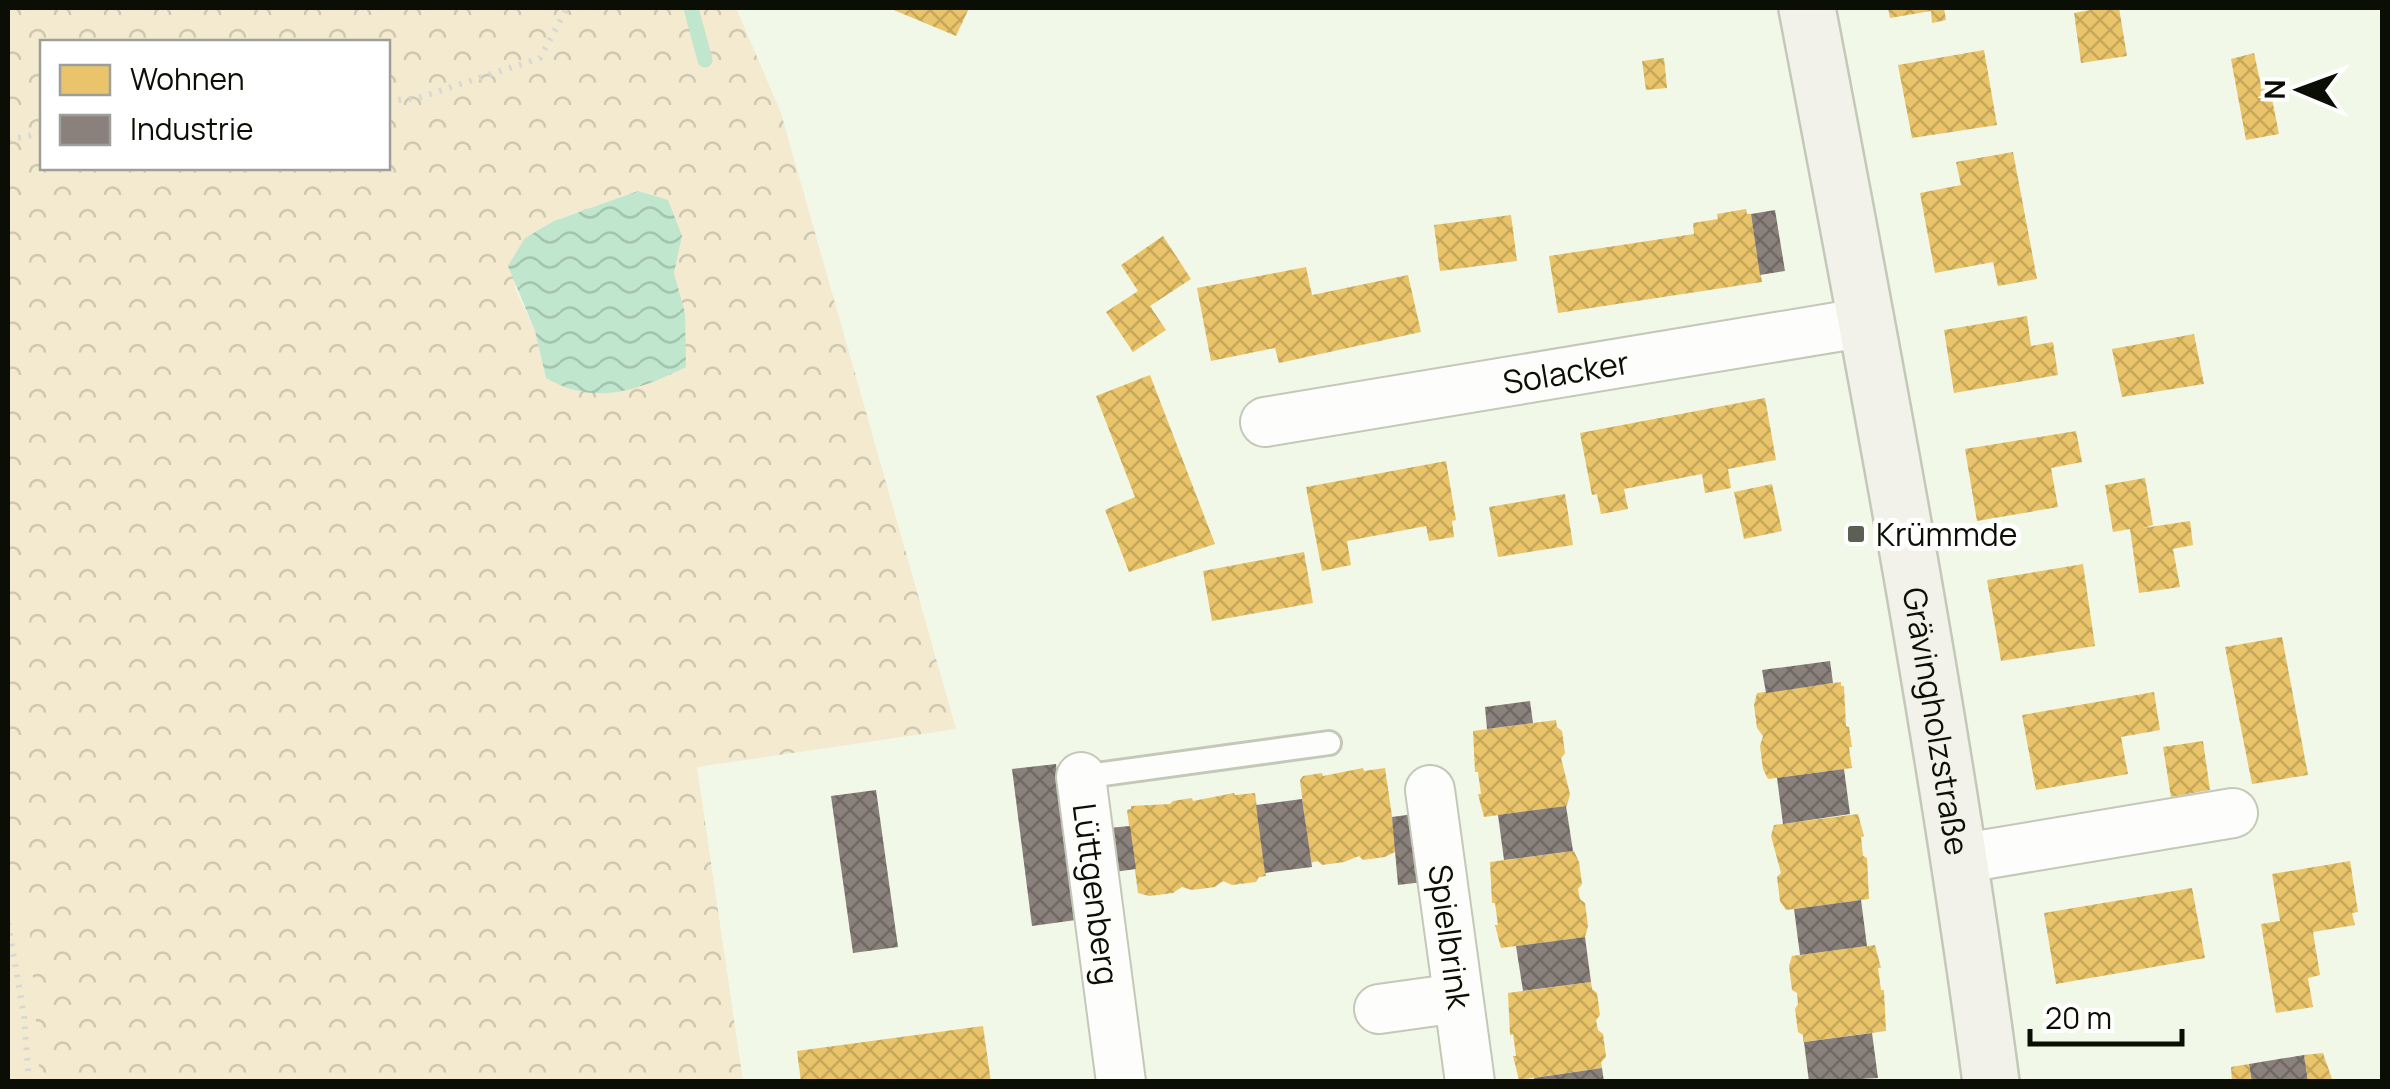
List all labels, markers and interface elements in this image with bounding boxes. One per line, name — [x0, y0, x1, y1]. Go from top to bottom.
legend — [40, 40, 390, 170]
north arrow — [2250, 40, 2350, 140]
text: Wohnen — [130, 58, 244, 99]
text: N — [2255, 79, 2293, 100]
text: Industrie — [130, 108, 253, 149]
street label: Solacker — [1499, 340, 1632, 404]
place label: Krümmde — [1876, 512, 2017, 556]
marker: Krümmde — [1845, 523, 1867, 545]
street label: Grävingholzstraße — [1893, 584, 1980, 858]
street label: Lüttgenberg — [1063, 800, 1130, 987]
street label: Spielbrink — [1418, 862, 1482, 1013]
scale bar — [2030, 984, 2182, 1046]
text: 20 m — [2045, 997, 2112, 1038]

